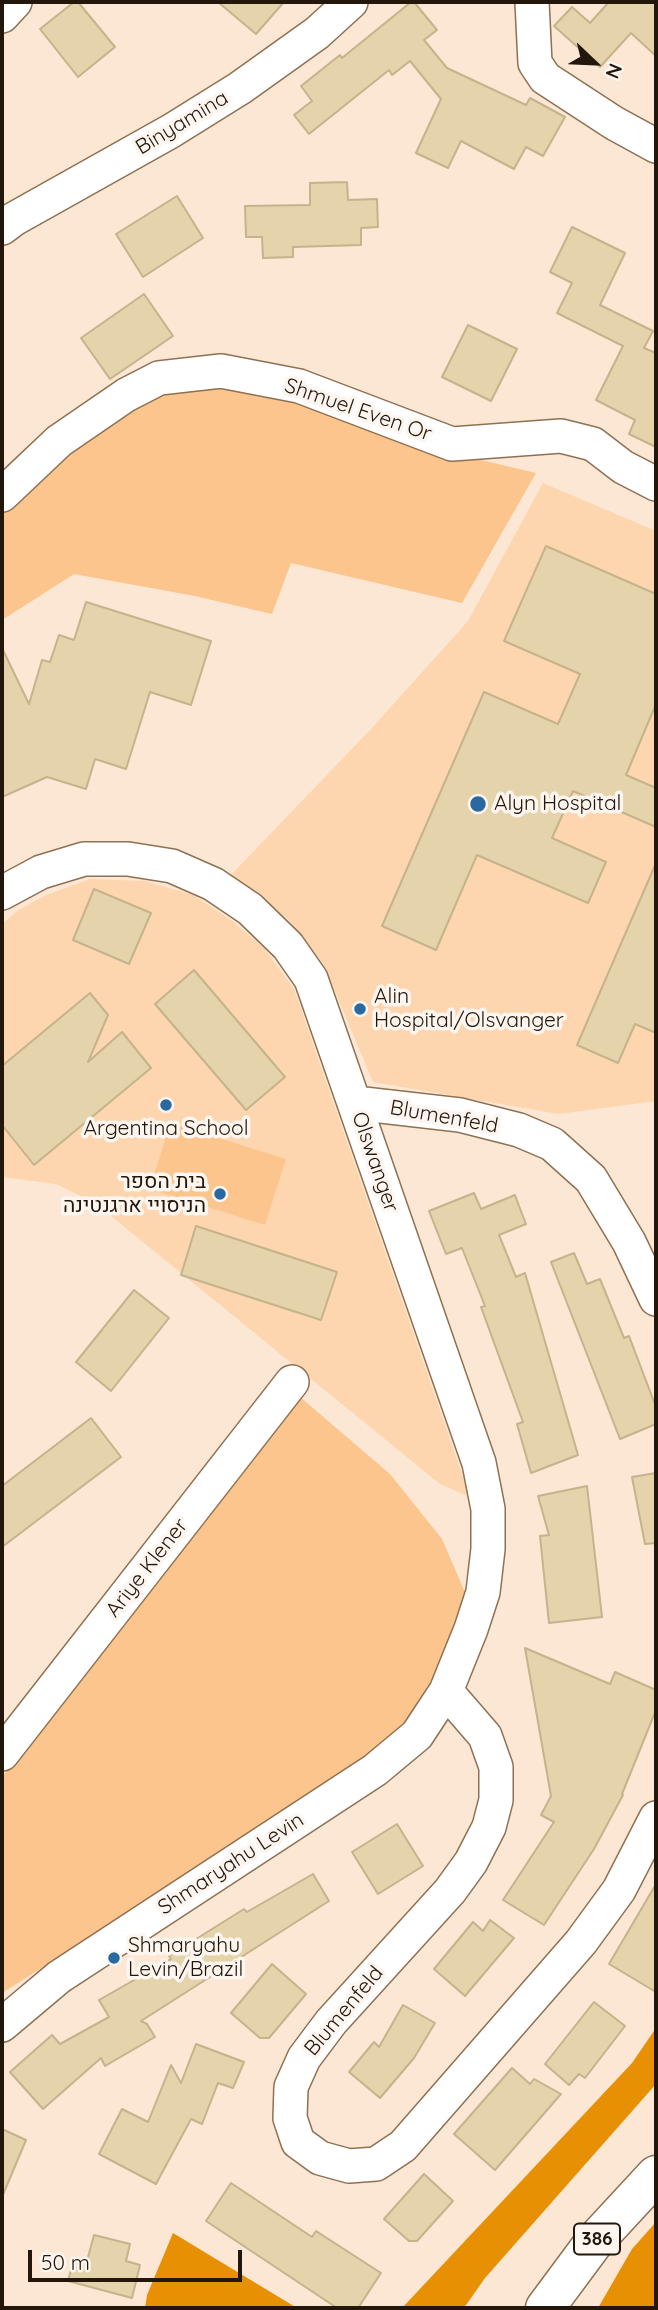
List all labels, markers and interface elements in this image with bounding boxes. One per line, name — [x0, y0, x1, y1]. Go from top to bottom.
north arrow — [560, 28, 630, 98]
text: N — [601, 60, 628, 82]
street label: Binyamina — [131, 86, 233, 160]
street label: Shmuel Even Or — [281, 373, 435, 447]
place label: Alyn Hospital — [494, 791, 621, 817]
marker: Alyn Hospital — [468, 794, 488, 814]
place label: Alin Hospital/Olsvanger — [374, 984, 564, 1034]
marker: Alin Hospital/Olsvanger — [352, 1001, 368, 1017]
street label: Blumenfeld — [388, 1095, 500, 1139]
marker: Argentina School — [158, 1097, 174, 1113]
street label: Olswanger — [346, 1109, 404, 1215]
place label: Argentina School — [83, 1116, 249, 1142]
place label: בית הספר הניסויי ארגנטינה — [63, 1169, 206, 1219]
marker: בית הספר הניסויי ארגנטינה — [212, 1186, 228, 1202]
street label: Ariye Klener — [101, 1514, 193, 1622]
street label: Shmaryahu Levin — [153, 1808, 309, 1920]
place label: Shmaryahu Levin/Brazil — [128, 1933, 243, 1983]
marker: Shmaryahu Levin/Brazil — [106, 1950, 122, 1966]
street label: Blumenfeld — [299, 1961, 389, 2061]
road number: 386 — [574, 2224, 620, 2254]
scale bar — [32, 2236, 245, 2280]
text: 50 m — [41, 2249, 90, 2275]

